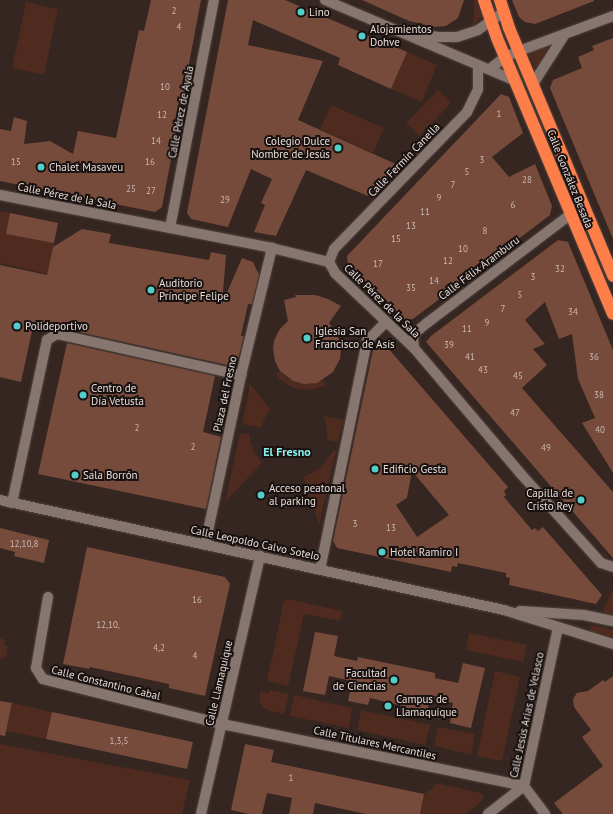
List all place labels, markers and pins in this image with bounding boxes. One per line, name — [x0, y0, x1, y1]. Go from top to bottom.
place label: Lino — [309, 5, 330, 19]
marker: Lino — [296, 7, 306, 17]
place label: Alojamientos Dohve — [370, 23, 432, 49]
marker: Alojamientos Dohve — [357, 31, 367, 41]
place label: Colegio Dulce Nombre de Jesús — [251, 135, 330, 161]
marker: Colegio Dulce Nombre de Jesús — [333, 143, 343, 153]
place label: Chalet Masaveu — [49, 160, 123, 174]
marker: Chalet Masaveu — [36, 162, 46, 172]
place label: Auditorio Príncipe Felipe — [159, 277, 229, 303]
marker: Auditorio Príncipe Felipe — [146, 285, 156, 295]
place label: Polideportivo — [25, 319, 88, 333]
marker: Polideportivo — [12, 321, 22, 331]
place label: Iglesia San Francisco de Asís — [315, 325, 395, 351]
marker: Iglesia San Francisco de Asís — [302, 333, 312, 343]
place label: Centro de Día Vetusta — [91, 382, 144, 408]
marker: Centro de Día Vetusta — [78, 390, 88, 400]
place label: Edificio Gesta — [383, 462, 447, 476]
marker: Edificio Gesta — [370, 464, 380, 474]
place label: Sala Borrón — [83, 468, 138, 482]
marker: Sala Borrón — [70, 470, 80, 480]
place label: Acceso peatonal al parking — [269, 482, 345, 508]
place label: Capilla de Cristo Rey — [526, 487, 573, 513]
marker: Acceso peatonal al parking — [256, 490, 266, 500]
marker: Capilla de Cristo Rey — [576, 495, 586, 505]
place label: Hotel Ramiro I — [390, 545, 458, 559]
marker: Hotel Ramiro I — [377, 547, 387, 557]
place label: Facultad de Ciencias — [333, 667, 386, 693]
marker: Facultad de Ciencias — [389, 675, 399, 685]
place label: Campus de Llamaquique — [396, 693, 457, 719]
marker: Campus de Llamaquique — [383, 701, 393, 711]

